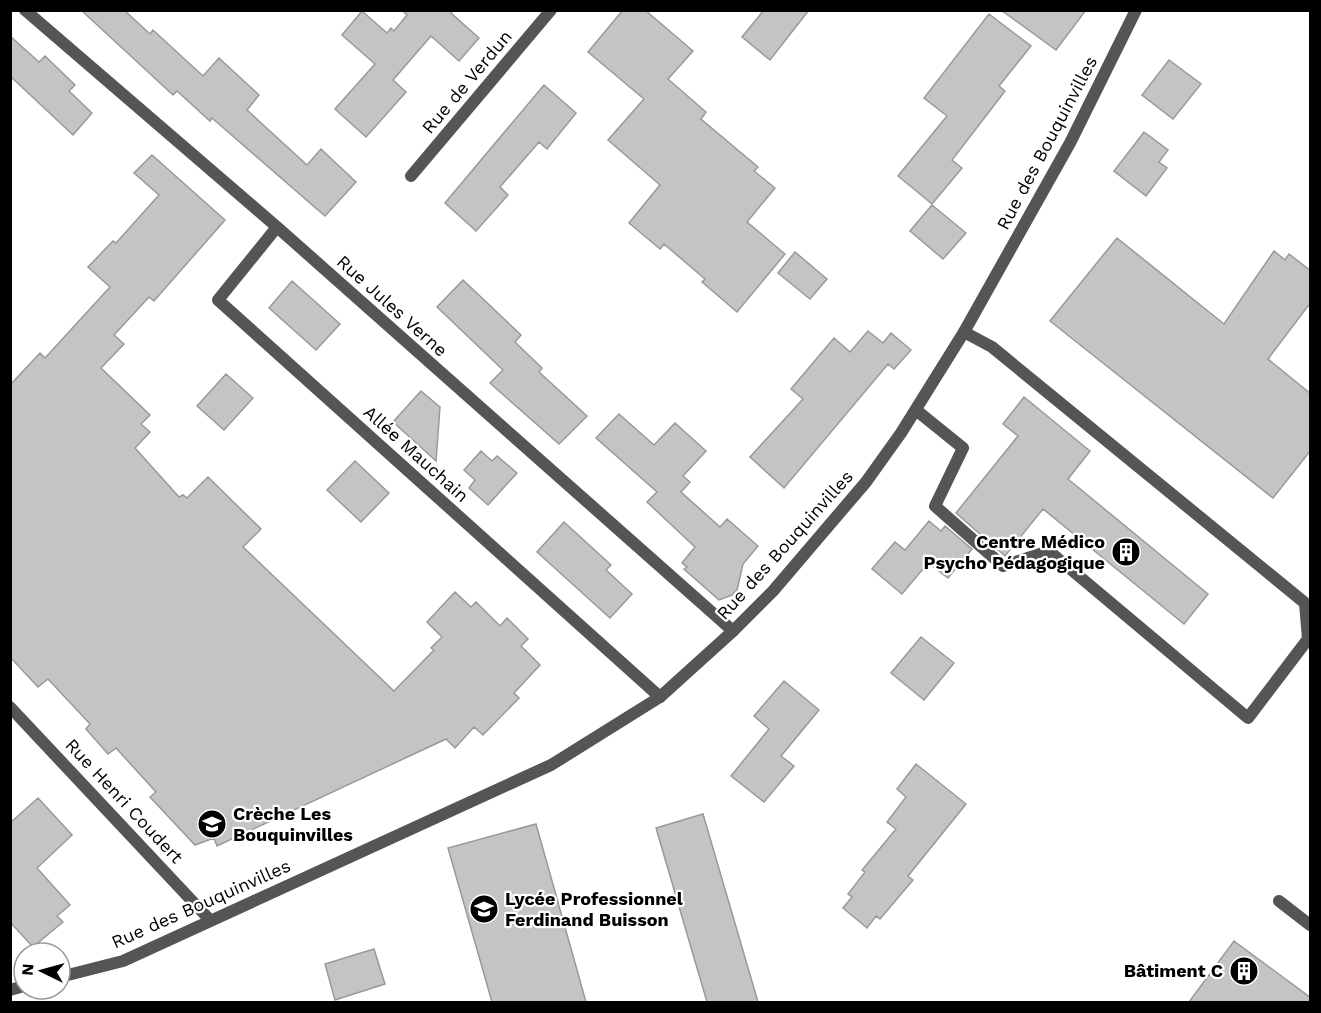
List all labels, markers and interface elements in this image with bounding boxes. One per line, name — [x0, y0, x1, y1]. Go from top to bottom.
street label: Rue de Verdun — [417, 26, 516, 138]
street label: Rue des Bouquinvilles — [992, 52, 1101, 233]
street label: Rue Jules Verne — [333, 251, 452, 361]
street label: Allée Mauchain — [360, 401, 473, 506]
street label: Rue des Bouquinvilles — [712, 466, 857, 624]
place label: Centre Médico Psycho Pédagogique — [923, 531, 1105, 573]
building icon: Centre Médico Psycho Pédagogique — [1110, 536, 1142, 568]
street label: Rue Henri Coudert — [61, 734, 188, 868]
place label: Crèche Les Bouquinvilles — [233, 803, 353, 845]
school or university icon: Crèche Les Bouquinvilles — [196, 808, 228, 840]
street label: Rue des Bouquinvilles — [108, 855, 293, 952]
place label: Lycée Professionnel Ferdinand Buisson — [505, 888, 683, 930]
school or university icon: Lycée Professionnel Ferdinand Buisson — [468, 893, 500, 925]
north arrow — [12, 941, 72, 1001]
building icon: Bâtiment C — [1228, 955, 1260, 987]
place label: Bâtiment C — [1124, 960, 1223, 981]
text: N — [18, 963, 38, 976]

